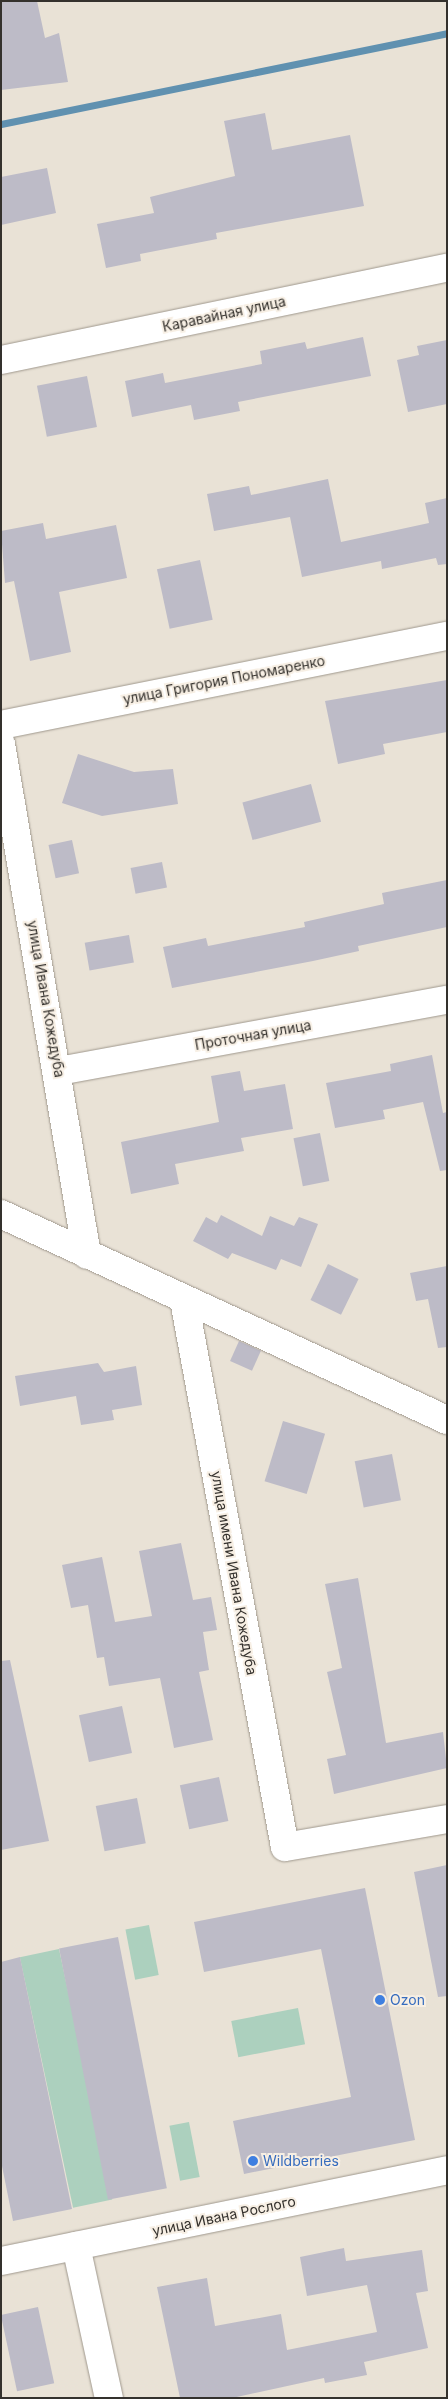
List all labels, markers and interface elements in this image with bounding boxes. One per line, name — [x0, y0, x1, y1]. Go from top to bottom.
street label: Каравайная улица — [161, 293, 287, 335]
street label: улица Григория Пономаренко — [122, 652, 326, 708]
street label: улица Ивана Кожедуба — [24, 919, 68, 1079]
street label: Проточная улица — [193, 1016, 313, 1054]
street label: улица имени Ивана Кожедуба — [208, 1470, 260, 1676]
place label: Ozon — [390, 1992, 425, 2008]
marker: Ozon — [374, 1994, 386, 2006]
place label: Wildberries — [263, 2153, 339, 2169]
marker: Wildberries — [247, 2155, 259, 2167]
street label: улица Ивана Рослого — [151, 2193, 297, 2239]

